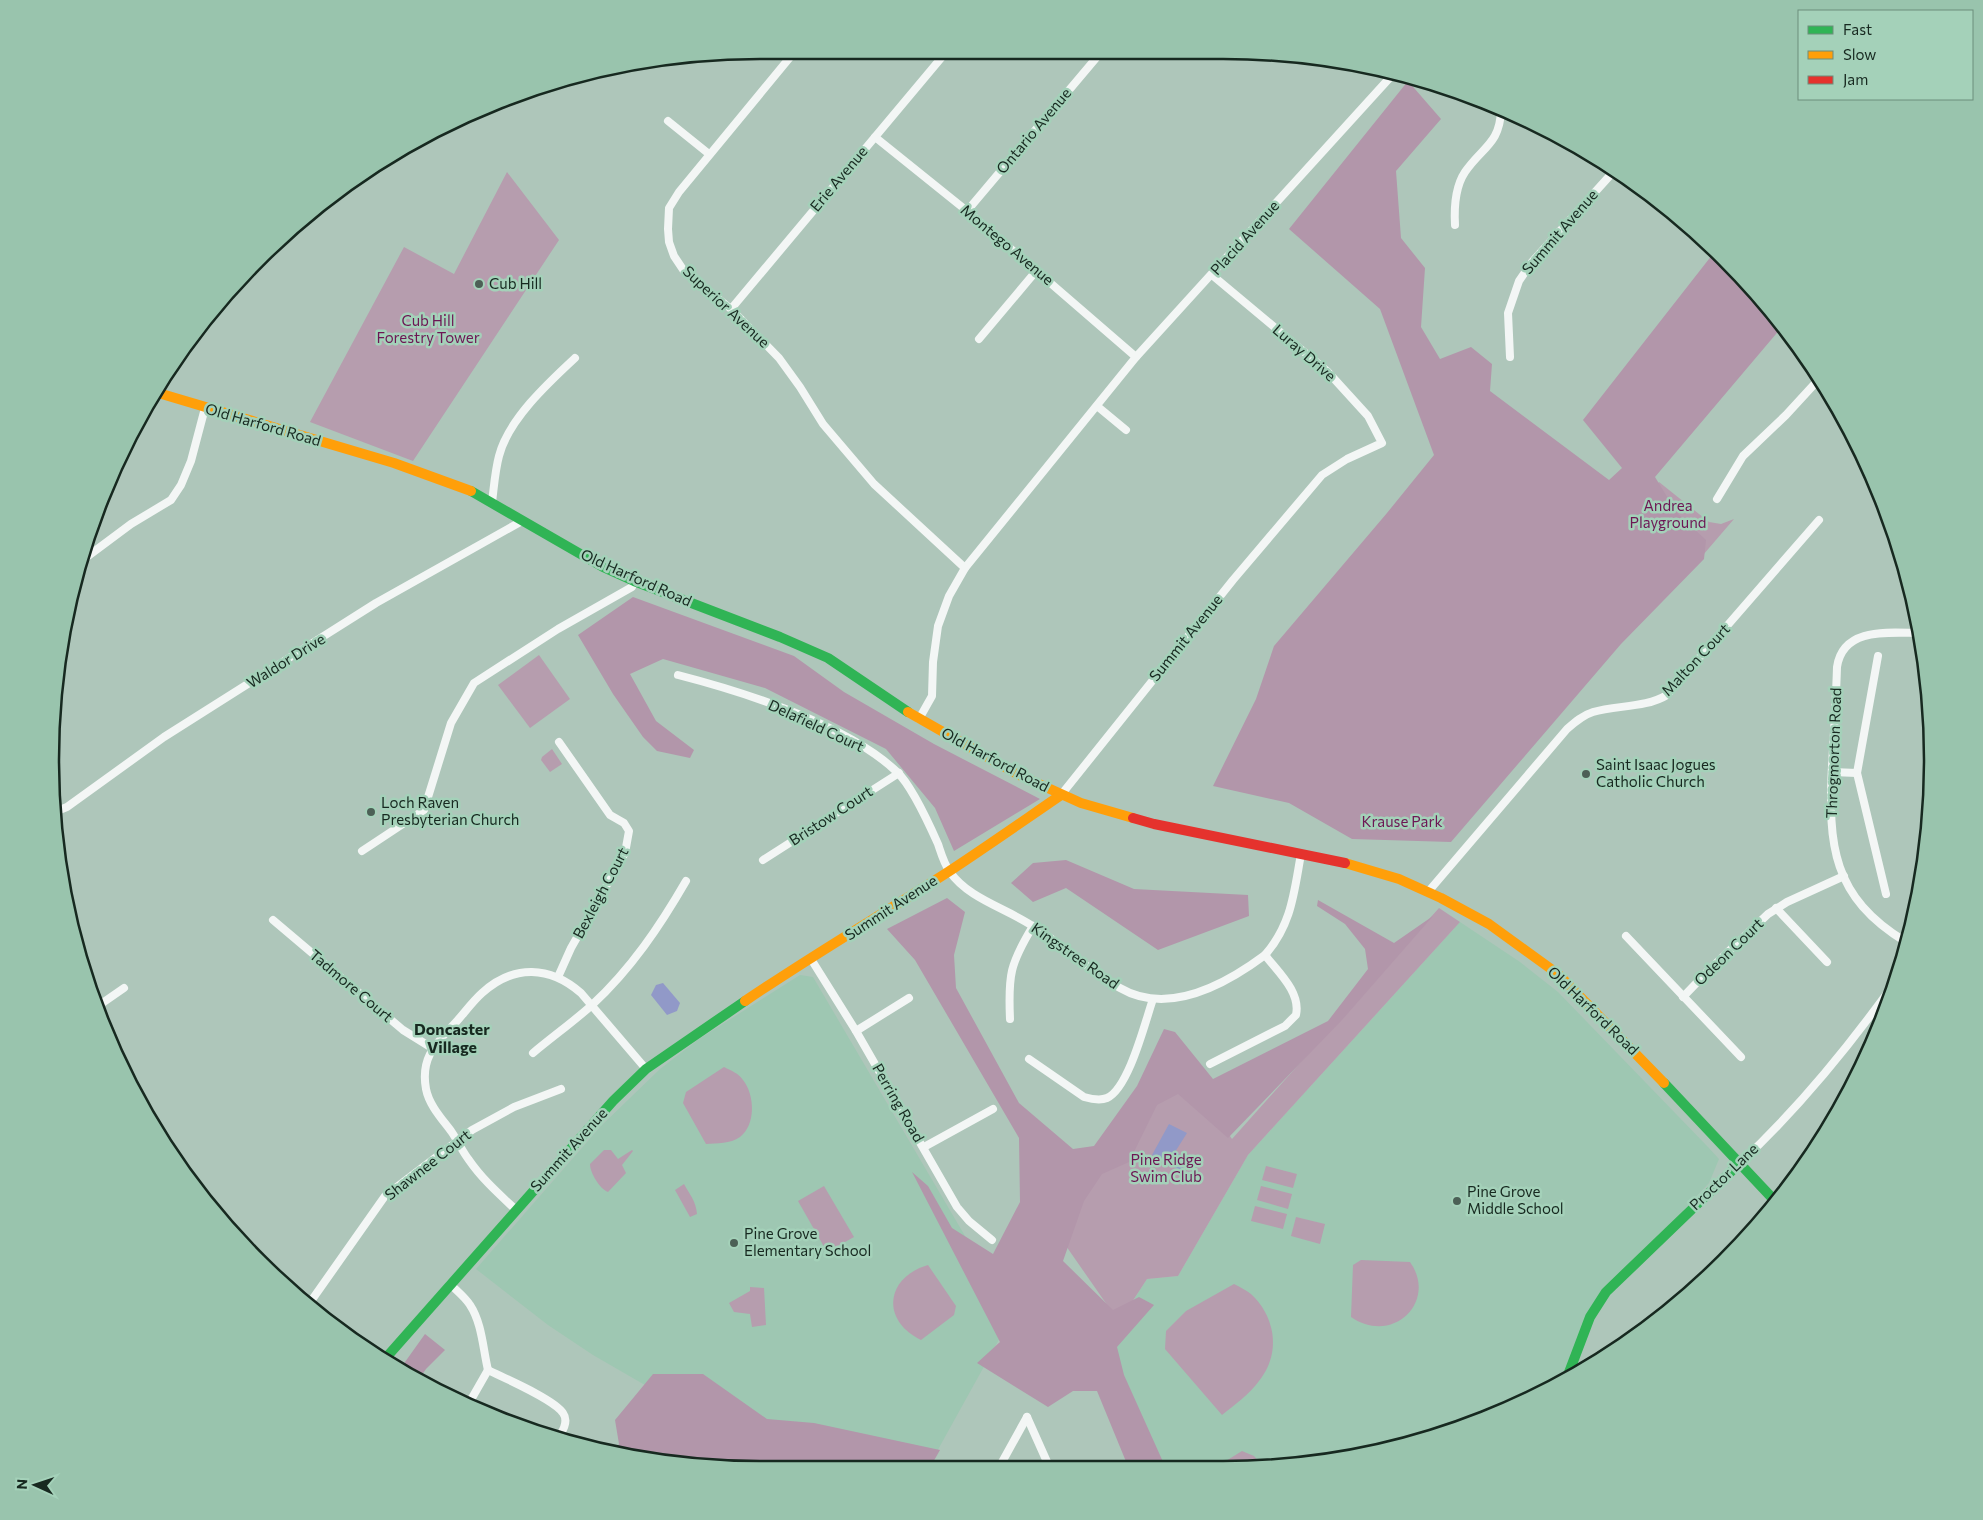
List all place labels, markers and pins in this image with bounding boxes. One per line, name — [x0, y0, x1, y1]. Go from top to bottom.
place label: Cub Hill — [489, 274, 542, 292]
marker: Cub Hill — [473, 278, 485, 290]
place label: Saint Isaac Jogues Catholic Church — [1596, 755, 1716, 790]
marker: Saint Isaac Jogues Catholic Church — [1580, 768, 1592, 780]
place label: Loch Raven Presbyterian Church — [381, 793, 519, 828]
marker: Loch Raven Presbyterian Church — [365, 806, 377, 818]
place label: Pine Grove Middle School — [1467, 1182, 1564, 1217]
marker: Pine Grove Middle School — [1451, 1195, 1463, 1207]
place label: Pine Grove Elementary School — [744, 1224, 871, 1259]
marker: Pine Grove Elementary School — [728, 1237, 740, 1249]

